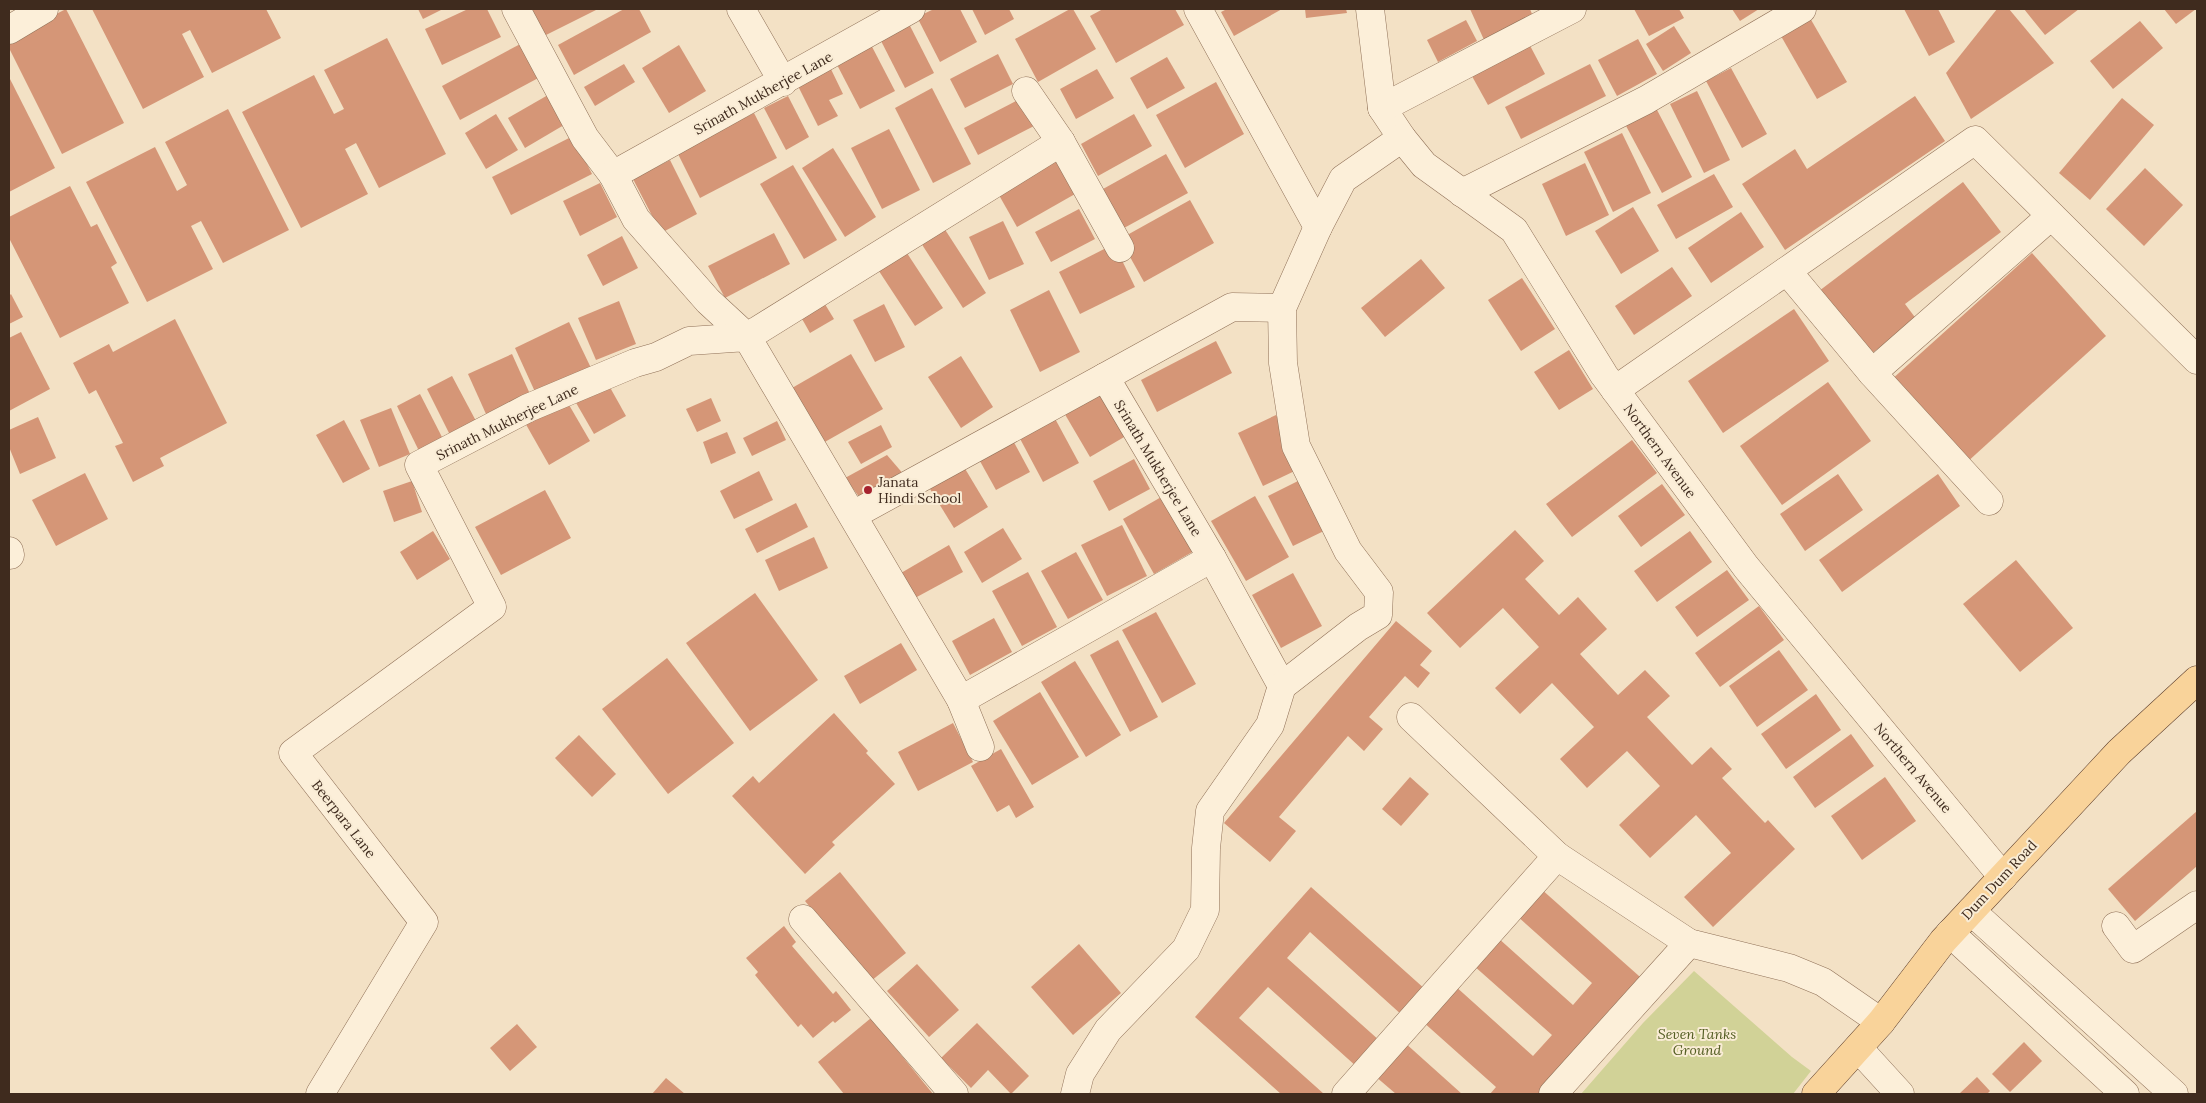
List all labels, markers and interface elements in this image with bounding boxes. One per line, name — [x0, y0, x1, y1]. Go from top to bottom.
street label: Srinath Mukherjee Lane — [690, 47, 836, 139]
street label: Srinath Mukherjee Lane — [433, 380, 581, 464]
street label: Srinath Mukherjee Lane — [1110, 397, 1206, 540]
street label: Northern Avenue — [1620, 400, 1700, 502]
place label: Janata Hindi School — [877, 473, 961, 507]
marker: Janata Hindi School — [862, 484, 874, 496]
street label: Northern Avenue — [1870, 719, 1956, 817]
street label: Beerpara Lane — [308, 776, 380, 862]
street label: Dum Dum Road — [1957, 836, 2041, 924]
park label: Seven Tanks Ground — [1658, 1025, 1736, 1059]

